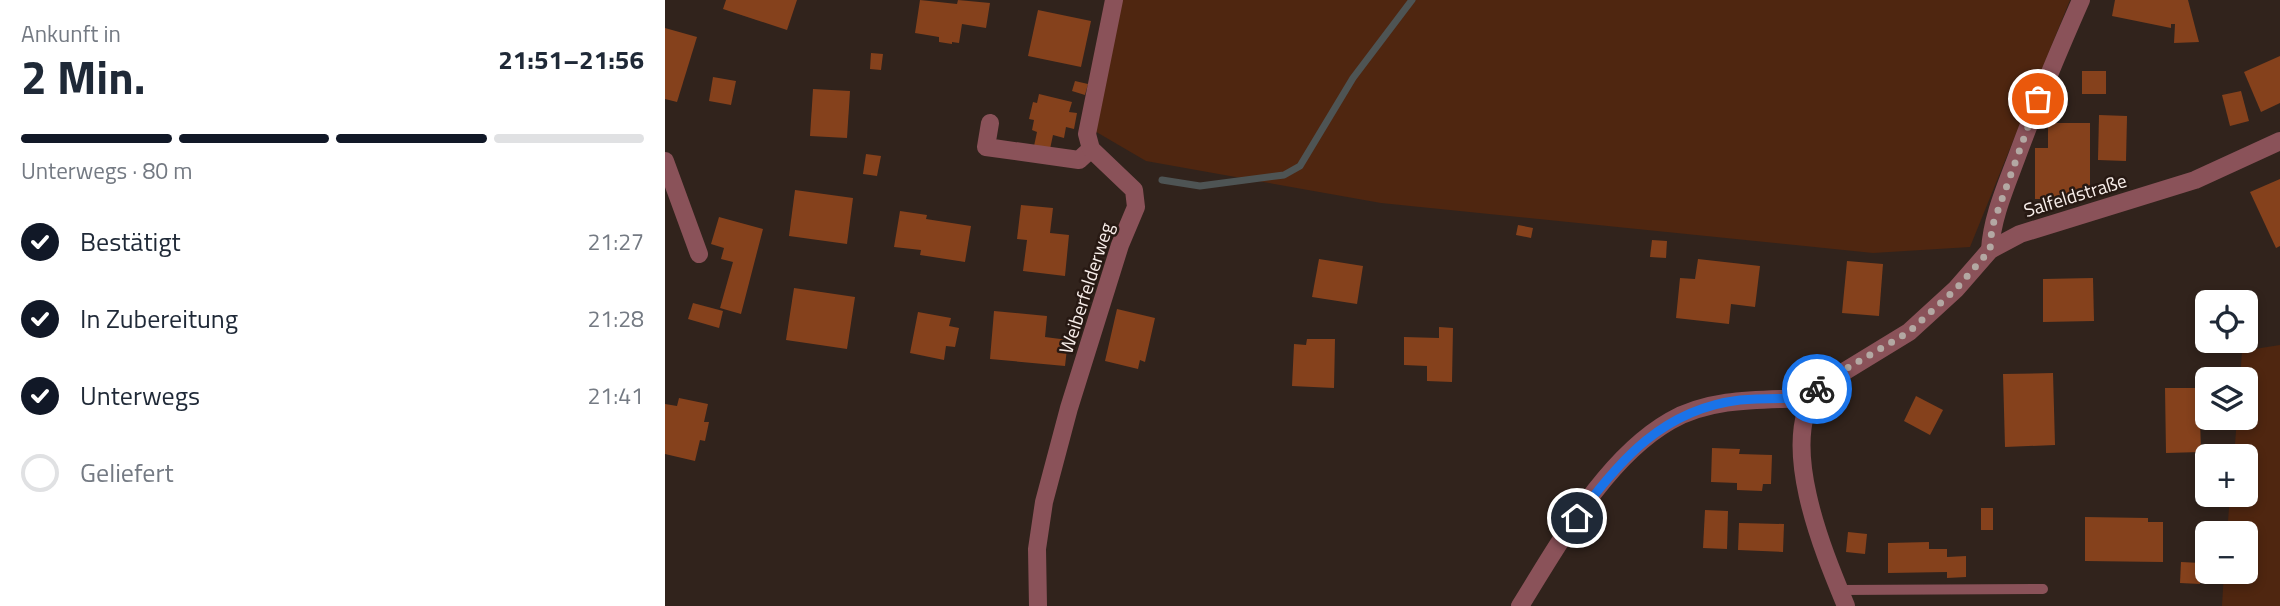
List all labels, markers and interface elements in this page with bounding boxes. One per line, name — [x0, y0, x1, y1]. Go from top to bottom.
text: Ankunft in — [21, 16, 121, 51]
text: 21:51–21:56 — [498, 40, 644, 79]
text: 2 Min. — [21, 42, 145, 112]
pin — [2008, 69, 2068, 129]
icon: bag — [2019, 80, 2057, 118]
text: Unterwegs · 80 m — [21, 153, 192, 188]
street label: Salfeldstraße — [2020, 165, 2130, 224]
street label: Weiberfelderweg — [1051, 218, 1120, 357]
text: Bestätigt — [80, 222, 181, 261]
icon: check — [21, 223, 59, 261]
text: 21:27 — [587, 224, 644, 259]
map controls — [2195, 290, 2258, 584]
button: locate — [2195, 290, 2258, 353]
text: In Zubereitung — [80, 299, 238, 338]
icon: check — [21, 300, 59, 338]
text: 21:28 — [587, 301, 644, 336]
courier — [1782, 354, 1852, 424]
button: layers — [2195, 367, 2258, 430]
icon: bike — [1798, 370, 1836, 408]
text: Unterwegs — [80, 376, 200, 415]
icon: check — [21, 377, 59, 415]
text: 21:41 — [587, 378, 644, 413]
button: + — [2195, 444, 2258, 507]
text: Geliefert — [80, 453, 174, 492]
pin — [1547, 488, 1607, 548]
icon: home — [1558, 499, 1596, 537]
button: − — [2195, 521, 2258, 584]

